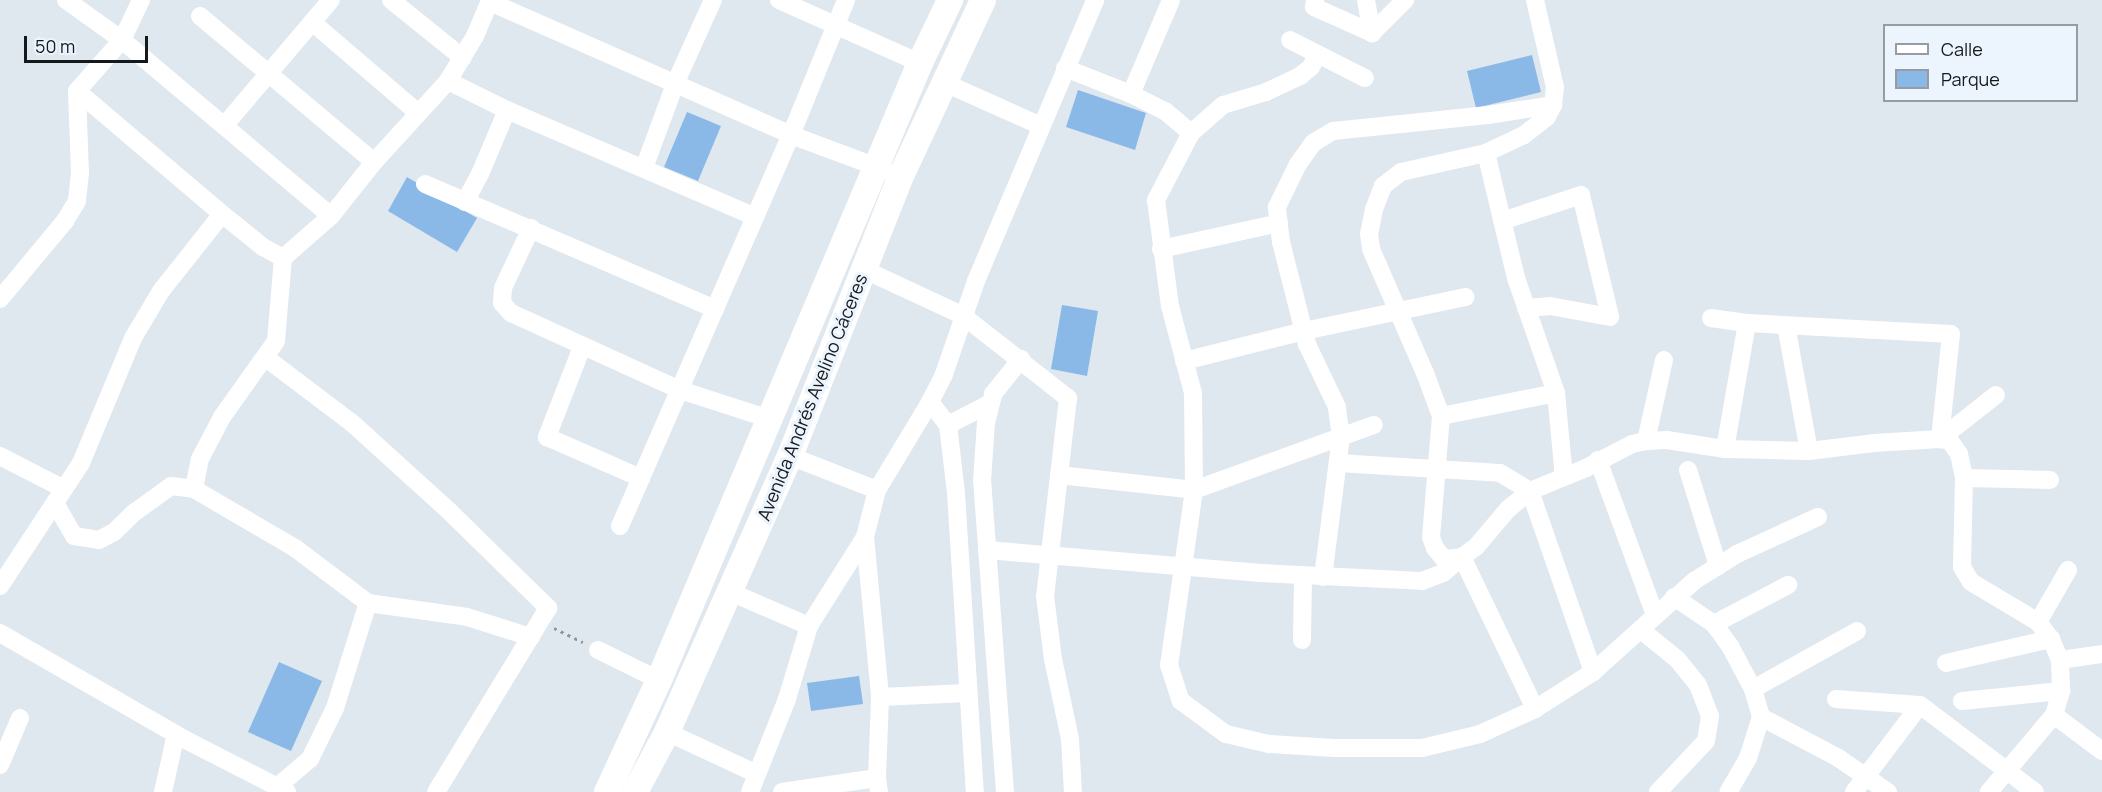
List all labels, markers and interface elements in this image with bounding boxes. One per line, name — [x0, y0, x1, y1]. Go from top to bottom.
scale bar — [27, 24, 152, 62]
legend — [1883, 24, 2078, 102]
text: 50 m — [35, 34, 75, 58]
text: Calle — [1941, 37, 1983, 61]
text: Parque — [1941, 67, 2000, 91]
street label: Avenida Andrés Avelino Cáceres — [752, 270, 872, 524]

